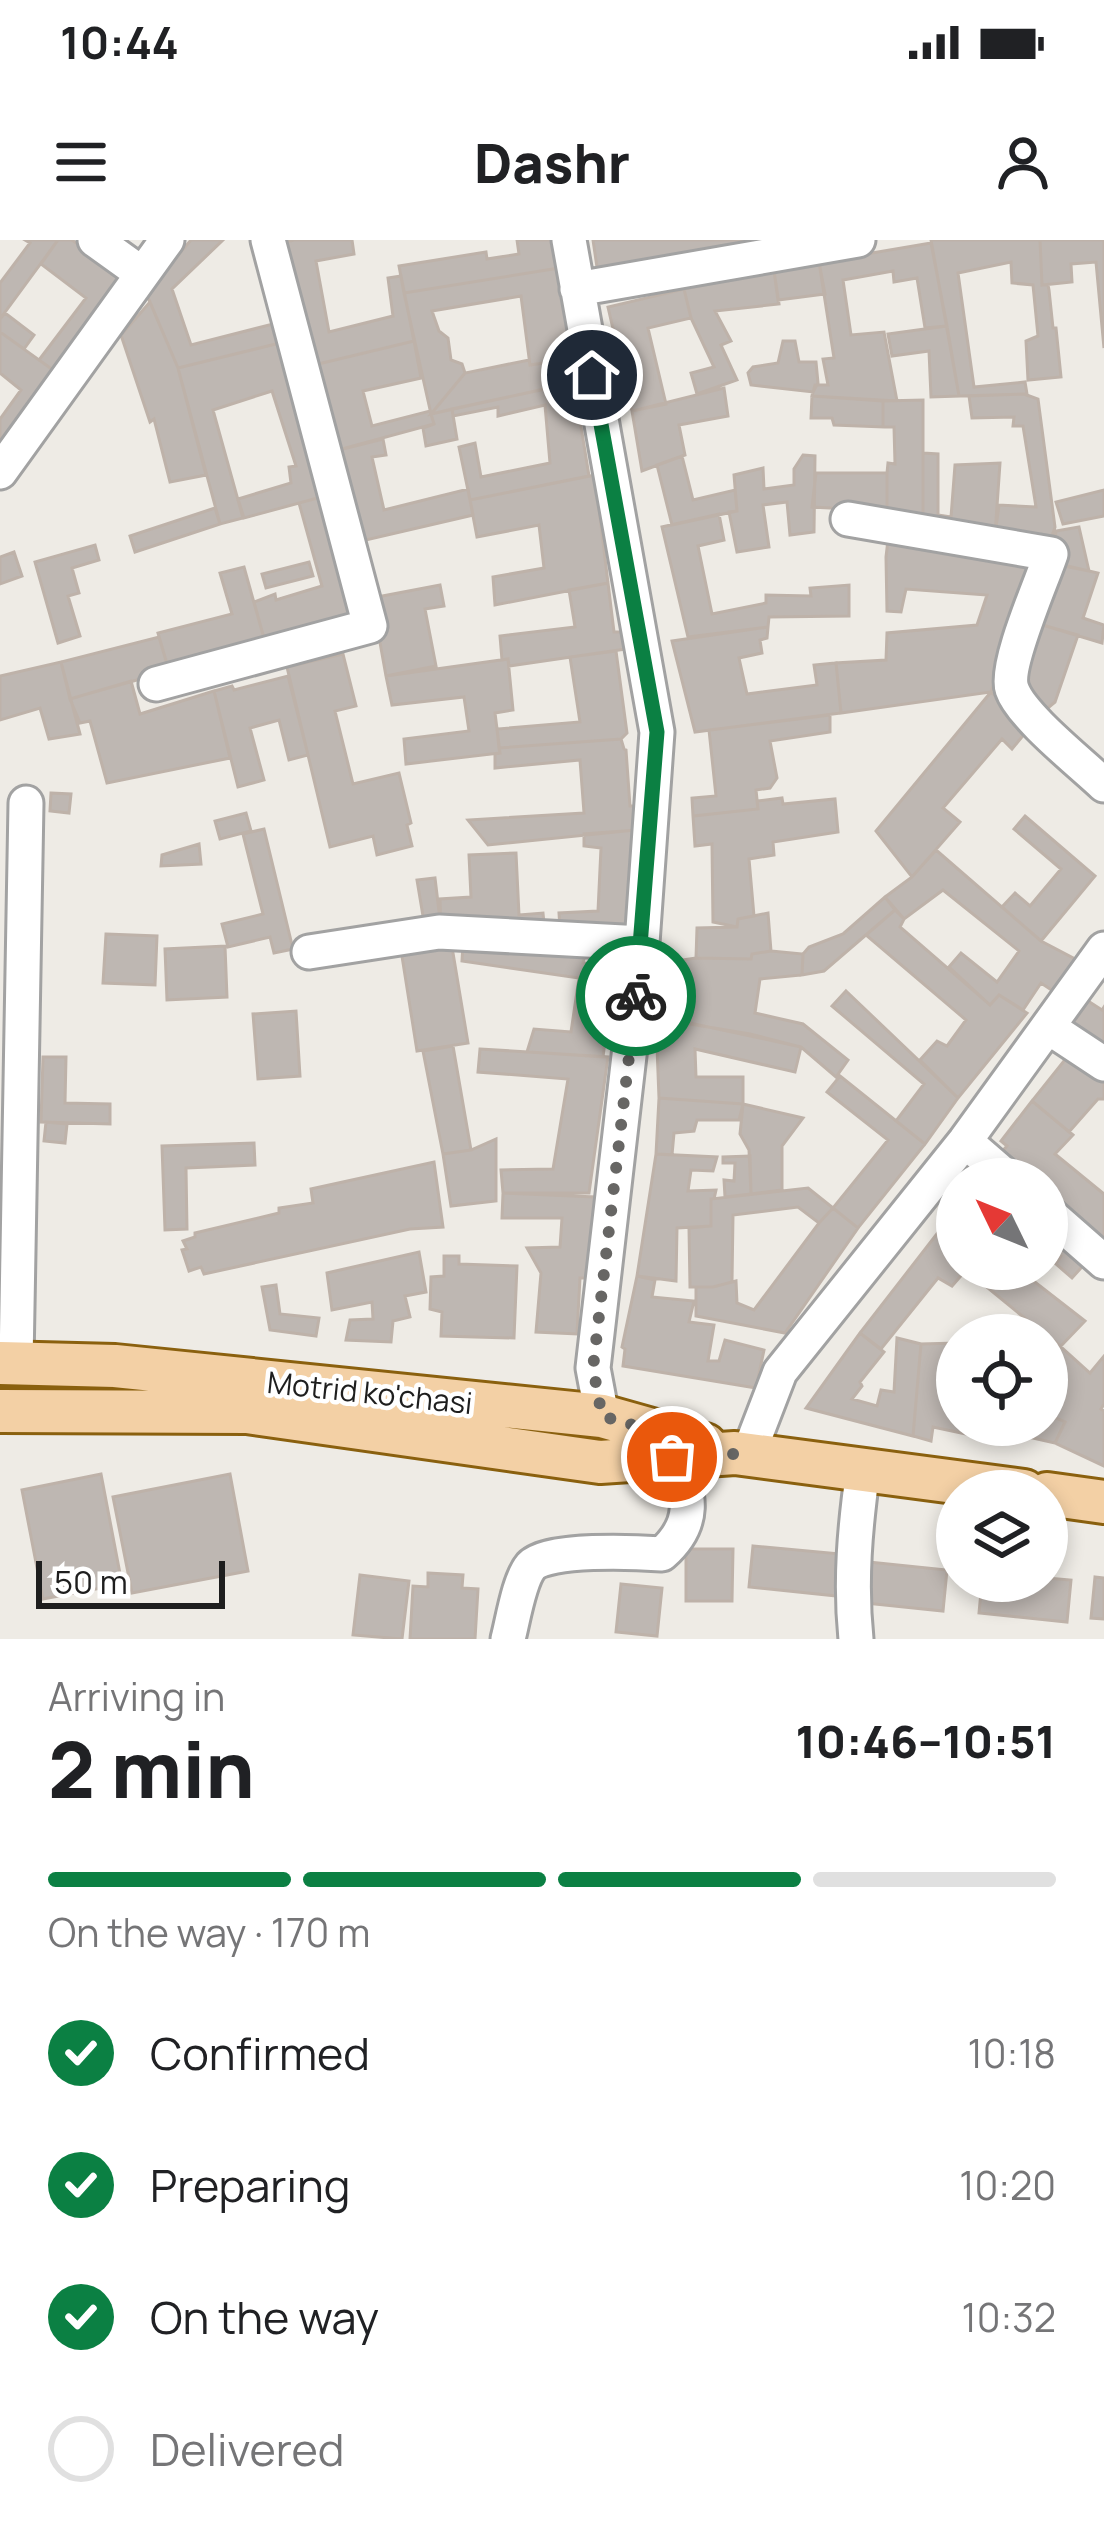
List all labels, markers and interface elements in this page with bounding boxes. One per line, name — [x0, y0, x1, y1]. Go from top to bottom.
text: 10:44 — [60, 11, 179, 73]
text: Dashr — [474, 125, 630, 199]
icon: menu — [48, 129, 114, 195]
icon: person — [990, 129, 1056, 195]
pin — [541, 324, 643, 426]
icon: home — [559, 342, 625, 408]
courier — [576, 936, 696, 1056]
icon: bike — [603, 963, 669, 1029]
north arrow — [936, 1158, 1068, 1290]
map controls — [936, 1158, 1068, 1602]
button: locate — [936, 1314, 1068, 1446]
street label: Motrid ko'chasi — [265, 1361, 475, 1423]
pin — [621, 1406, 723, 1508]
icon: bag — [639, 1424, 705, 1490]
button: layers — [936, 1470, 1068, 1602]
scale bar — [36, 1555, 225, 1608]
text: 50 m — [54, 1559, 128, 1604]
text: Arriving in — [48, 1669, 225, 1723]
text: 10:46–10:51 — [795, 1710, 1056, 1772]
text: 2 min — [48, 1715, 255, 1821]
text: On the way · 170 m — [48, 1905, 370, 1959]
icon: check — [48, 2020, 114, 2086]
text: Confirmed — [150, 2022, 370, 2084]
text: 10:18 — [967, 2026, 1056, 2080]
icon: check — [48, 2152, 114, 2218]
text: Preparing — [150, 2154, 350, 2216]
text: 10:20 — [959, 2158, 1056, 2212]
icon: check — [48, 2284, 114, 2350]
text: On the way — [150, 2286, 379, 2348]
text: 10:32 — [962, 2290, 1056, 2344]
text: Delivered — [150, 2418, 345, 2480]

